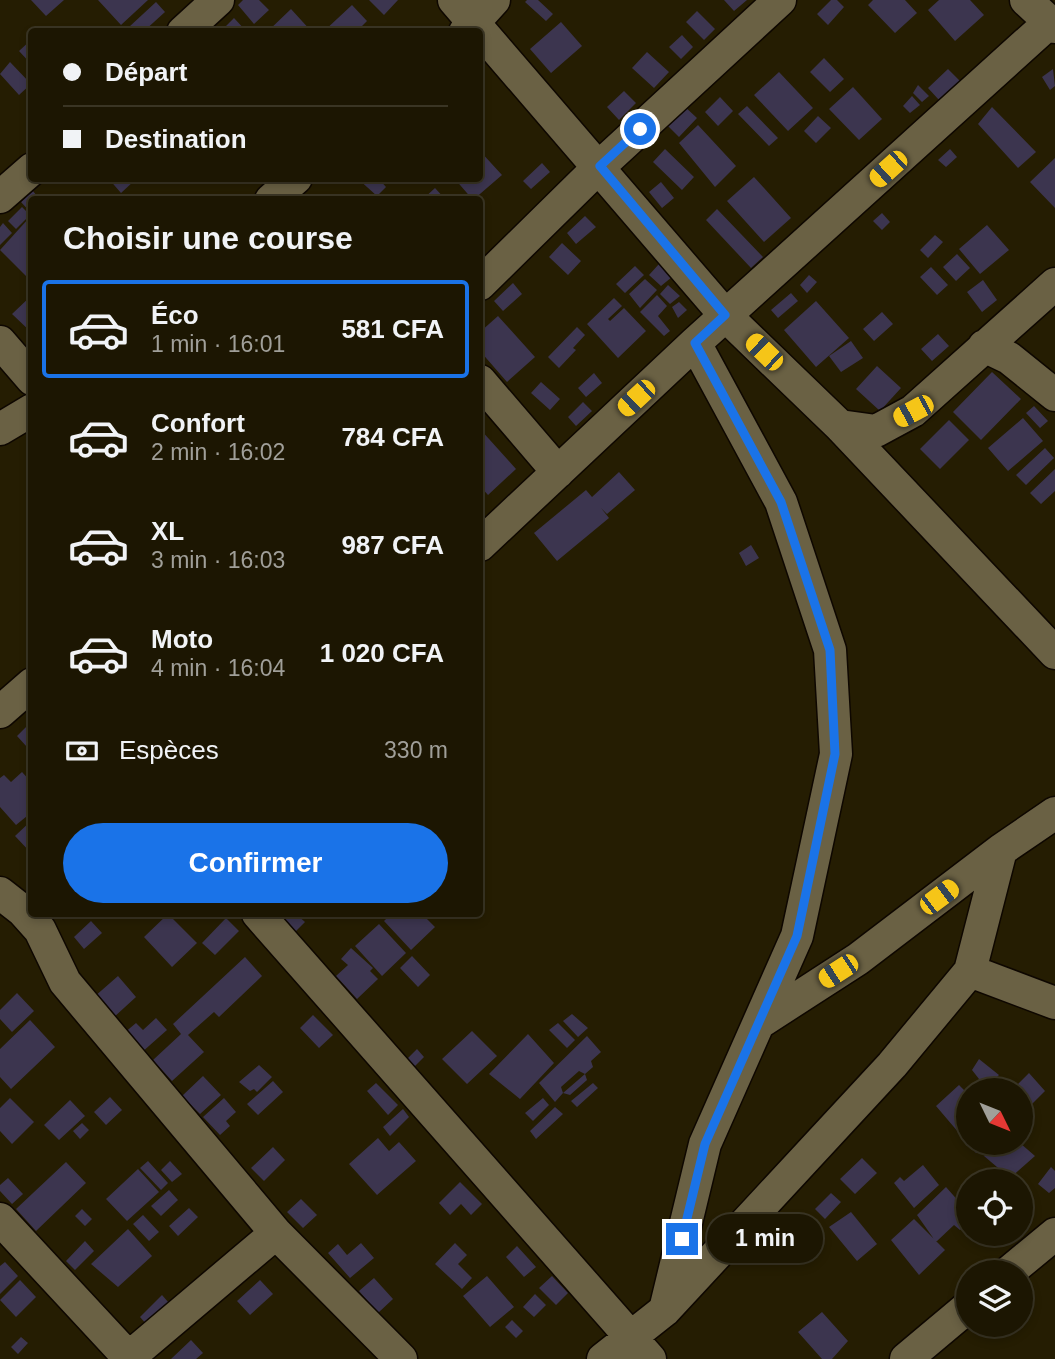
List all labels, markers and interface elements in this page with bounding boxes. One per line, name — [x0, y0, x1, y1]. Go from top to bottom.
text: Départ — [105, 57, 187, 87]
route start — [624, 113, 656, 145]
text: Destination — [105, 124, 247, 154]
car — [866, 147, 911, 191]
text: Choisir une course — [63, 220, 353, 256]
icon: car — [67, 298, 130, 361]
text: Éco — [151, 300, 199, 330]
text: 581 CFA — [341, 314, 444, 344]
car — [742, 330, 787, 374]
text: 1 min · 16:01 — [151, 331, 285, 357]
car — [614, 376, 659, 420]
car — [890, 392, 937, 430]
icon: car — [67, 406, 130, 469]
text: Confort — [151, 408, 245, 438]
text: 784 CFA — [341, 422, 444, 452]
text: 2 min · 16:02 — [151, 439, 285, 465]
icon: car — [67, 514, 130, 577]
text: XL — [151, 516, 184, 546]
text: 987 CFA — [341, 530, 444, 560]
text: 3 min · 16:03 — [151, 547, 285, 573]
icon: car — [67, 622, 130, 685]
text: Moto — [151, 624, 213, 654]
text: 1 020 CFA — [320, 638, 444, 668]
text: 4 min · 16:04 — [151, 655, 285, 681]
icon: cash — [63, 732, 101, 770]
text: Espèces — [119, 735, 219, 765]
text: 330 m — [384, 737, 448, 763]
button: Confirmer — [63, 823, 448, 903]
car — [916, 876, 963, 918]
car — [815, 951, 862, 991]
north arrow — [956, 1078, 1032, 1155]
map controls — [956, 1078, 1033, 1337]
button: locate — [956, 1169, 1033, 1246]
callout: 1 min — [706, 1214, 822, 1264]
route end — [666, 1223, 698, 1255]
text: 1 min — [735, 1225, 795, 1251]
button: layers — [956, 1260, 1033, 1337]

